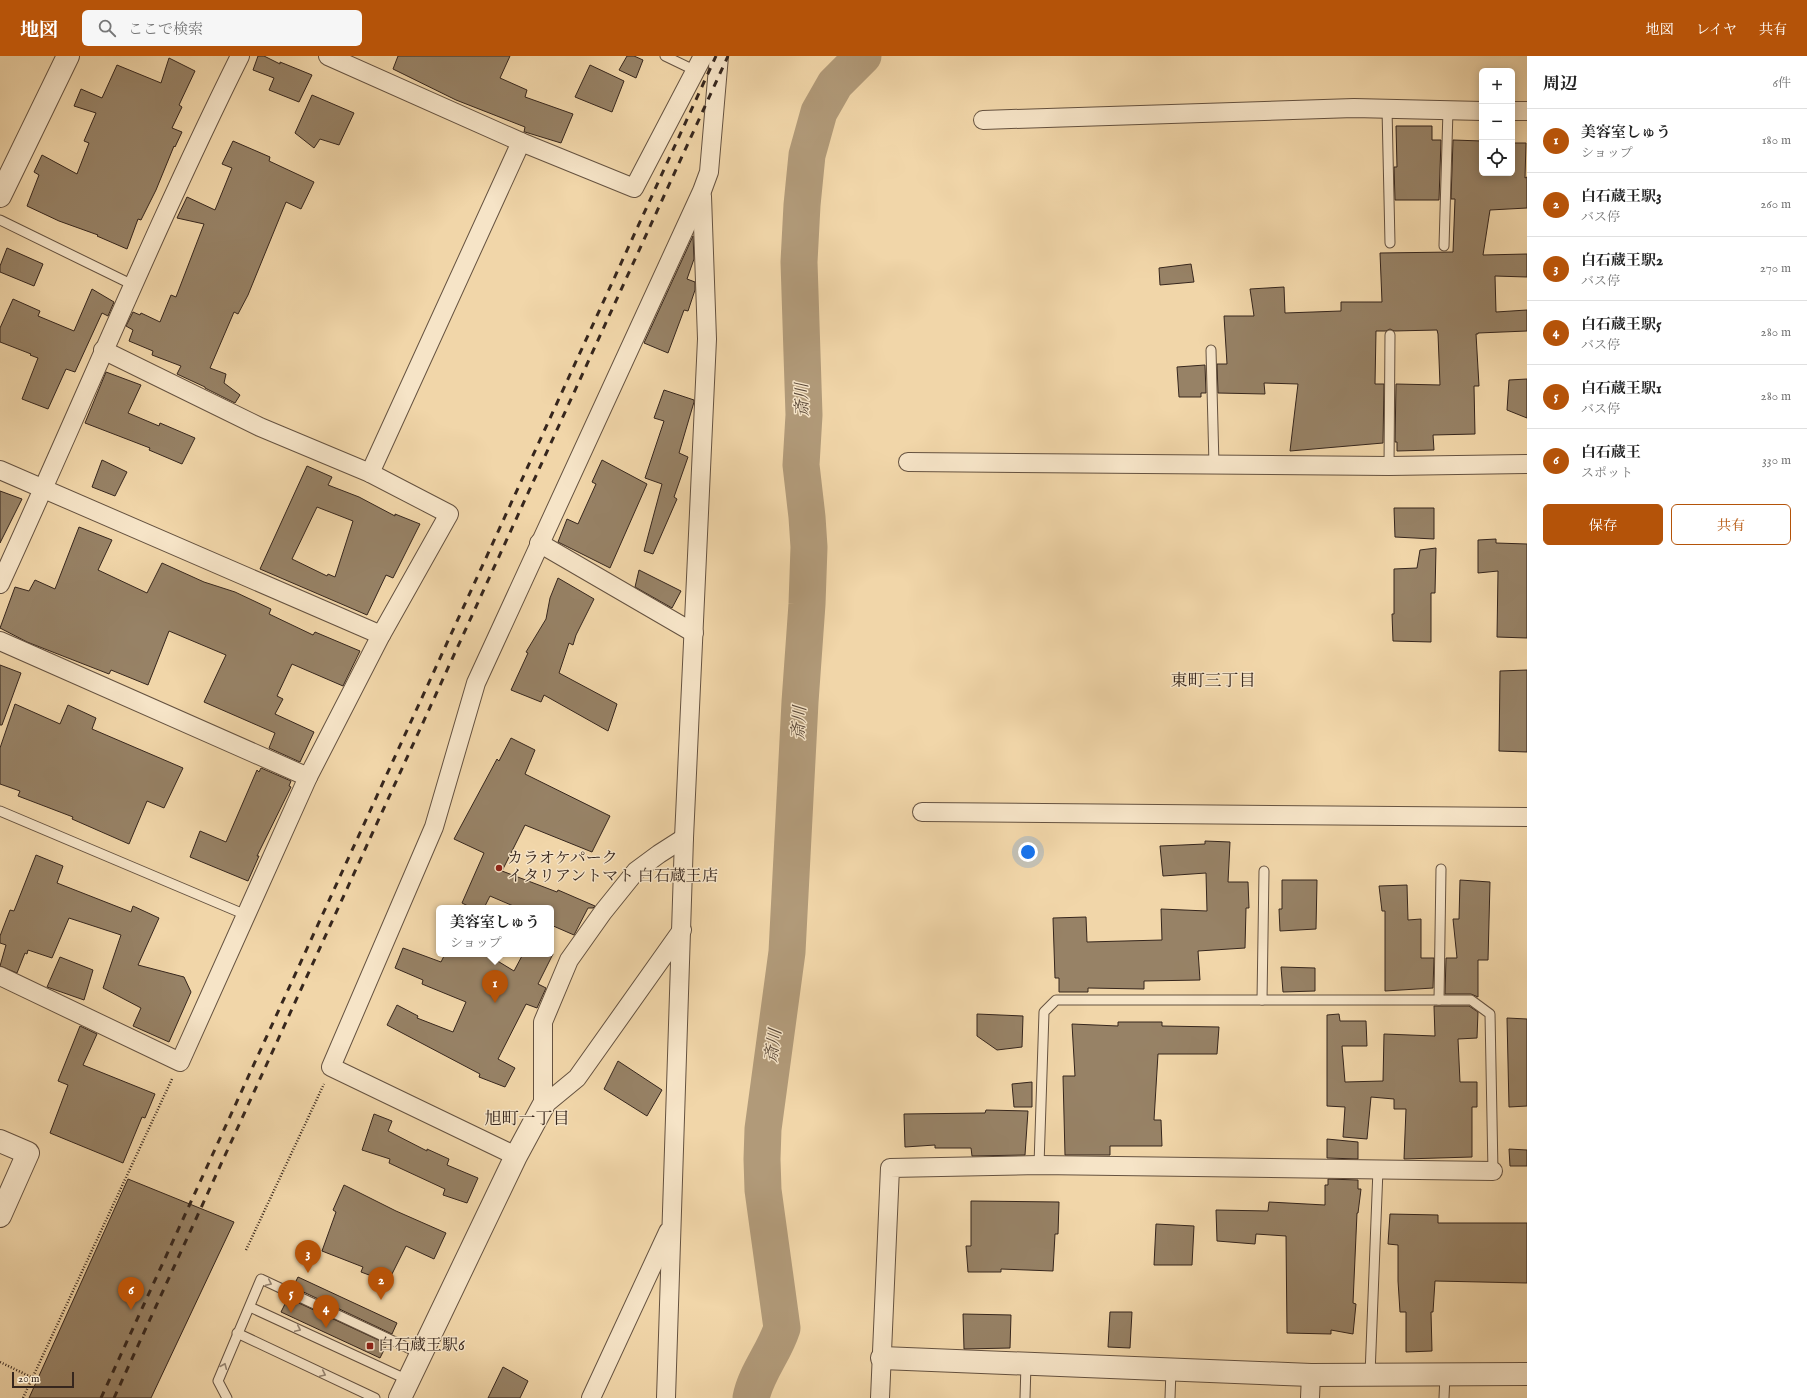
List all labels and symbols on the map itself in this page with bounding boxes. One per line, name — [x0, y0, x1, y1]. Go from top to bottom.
water label: 斎川 — [792, 381, 814, 417]
district label: 東町三丁目 — [1171, 671, 1256, 692]
water label: 斎川 — [789, 703, 811, 741]
your location — [1018, 842, 1038, 862]
place label: カラオケパーク イタリアントマト 白石蔵王店 — [507, 849, 718, 887]
marker: カラオケパーク イタリアントマト 白石蔵王店 — [494, 863, 504, 873]
pin: 1 — [482, 970, 508, 1003]
water label: 斎川 — [761, 1026, 787, 1064]
district label: 旭町一丁目 — [485, 1109, 570, 1130]
pin: 3 — [295, 1240, 321, 1273]
pin: 2 — [368, 1267, 394, 1300]
pin: 6 — [118, 1277, 144, 1310]
one-way arrow — [264, 1278, 272, 1286]
pin: 5 — [278, 1280, 304, 1313]
pin: 4 — [313, 1295, 339, 1328]
one-way arrow — [294, 1324, 301, 1332]
place label: 白石蔵王駅6 — [378, 1336, 465, 1356]
marker: 白石蔵王駅6 — [365, 1341, 375, 1351]
one-way arrow — [219, 1363, 227, 1371]
one-way arrow — [319, 1369, 327, 1377]
scale bar — [12, 1370, 74, 1389]

